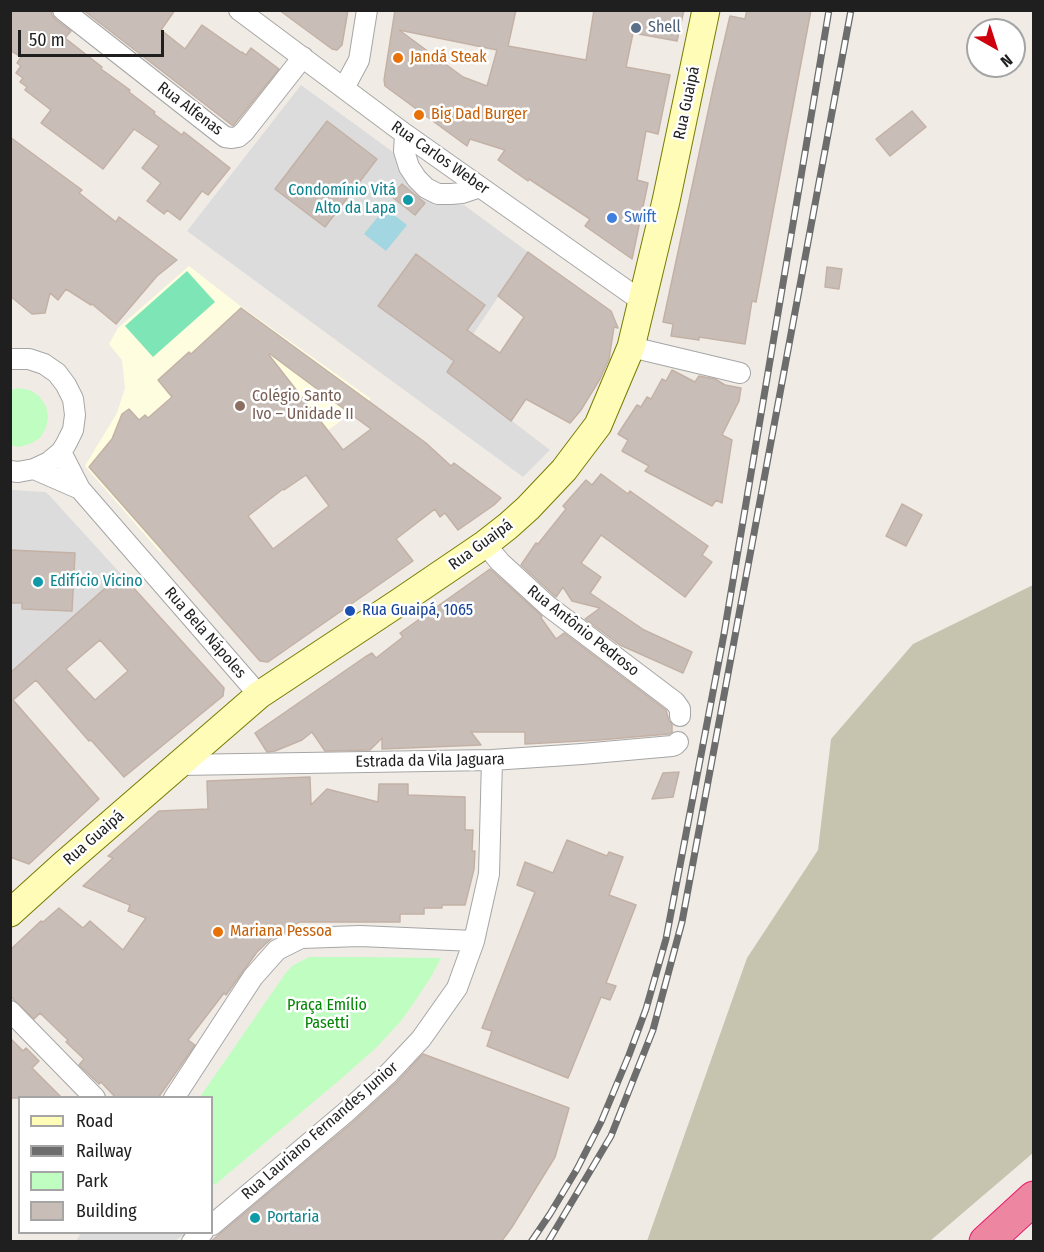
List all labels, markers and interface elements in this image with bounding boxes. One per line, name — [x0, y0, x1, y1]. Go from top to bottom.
scale bar — [21, 18, 166, 56]
place label: Shell — [648, 18, 681, 38]
north arrow — [966, 18, 1026, 78]
marker: Shell — [629, 21, 643, 35]
text: 50 m — [29, 29, 65, 51]
place label: Jandá Steak — [410, 48, 487, 68]
text: N — [997, 50, 1016, 71]
marker: Jandá Steak — [391, 51, 405, 65]
street label: Rua Guaipá — [670, 65, 704, 141]
street label: Rua Alfenas — [153, 78, 227, 140]
place label: Big Dad Burger — [431, 105, 528, 125]
marker: Big Dad Burger — [412, 108, 426, 122]
street label: Rua Carlos Weber — [387, 117, 493, 199]
place label: Condomínio Vitá Alto da Lapa — [288, 181, 396, 219]
marker: Condomínio Vitá Alto da Lapa — [401, 193, 415, 207]
place label: Swift — [624, 208, 657, 228]
marker: Swift — [605, 211, 619, 225]
place label: Colégio Santo Ivo – Unidade II — [252, 387, 354, 425]
marker: Colégio Santo Ivo – Unidade II — [233, 399, 247, 413]
street label: Rua Guaipá — [445, 515, 517, 575]
place label: Edifício Vicino — [50, 572, 143, 592]
marker: Edifício Vicino — [31, 575, 45, 589]
street label: Rua Antônio Pedroso — [523, 581, 643, 681]
street label: Rua Bela Nápoles — [160, 584, 250, 682]
place label: Rua Guaipá, 1065 — [362, 601, 473, 621]
marker: Rua Guaipá, 1065 — [343, 604, 357, 618]
street label: Estrada da Vila Jaguara — [355, 750, 505, 772]
street label: Rua Guaipá — [60, 806, 128, 870]
place label: Mariana Pessoa — [230, 922, 332, 942]
marker: Mariana Pessoa — [211, 925, 225, 939]
park label: Praça Emílio Pasetti — [287, 996, 367, 1034]
street label: Rua Lauriano Fernandes Junior — [238, 1058, 402, 1204]
legend — [18, 1096, 213, 1234]
text: Road — [76, 1110, 113, 1132]
text: Railway — [76, 1140, 132, 1162]
text: Park — [76, 1170, 108, 1192]
text: Building — [76, 1200, 137, 1222]
place label: Portaria — [267, 1208, 319, 1228]
marker: Portaria — [248, 1211, 262, 1225]

